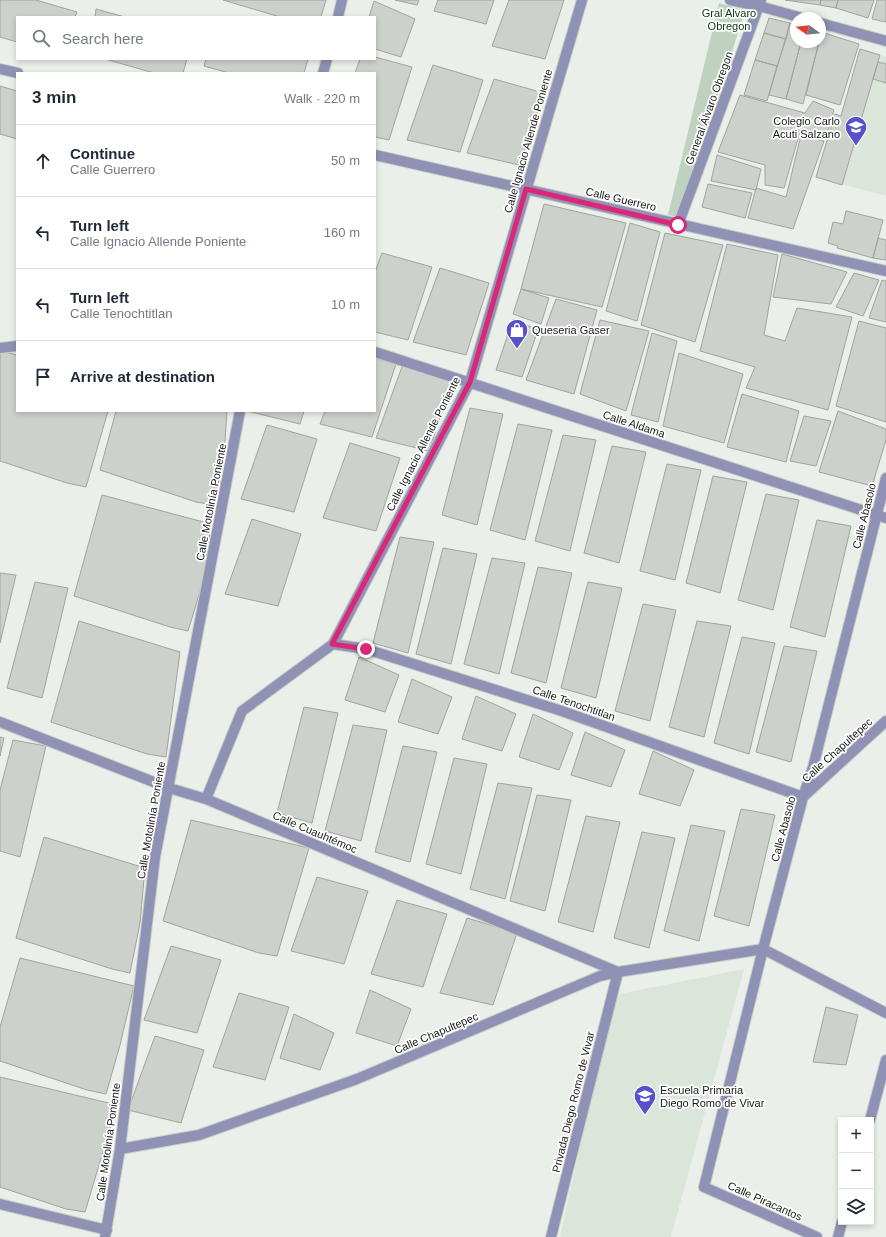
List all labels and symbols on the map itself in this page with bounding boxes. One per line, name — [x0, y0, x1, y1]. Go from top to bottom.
park label: Gral Alvaro Obregon — [702, 7, 756, 32]
north arrow — [790, 12, 826, 48]
street label: General Álvaro Obregon — [683, 50, 735, 166]
street label: Calle Ignacio Allende Poniente — [502, 68, 554, 214]
school or university icon: Colegio Carlo Acuti Salzano — [843, 114, 869, 147]
place label: Colegio Carlo Acuti Salzano — [773, 115, 840, 140]
street label: Calle Guerrero — [585, 185, 657, 213]
route start — [669, 216, 687, 234]
shop icon: Queseria Gaser — [504, 317, 530, 350]
place label: Queseria Gaser — [532, 324, 610, 336]
street label: Calle Ignacio Allende Poniente — [384, 375, 462, 513]
street label: Calle Aldama — [601, 408, 668, 440]
street label: Calle Motolinía Poniente — [194, 442, 228, 562]
street label: Calle Abasolo — [850, 482, 878, 550]
route end — [357, 640, 375, 658]
street label: Calle Tenochtitlan — [531, 683, 617, 723]
street label: Calle Chapultepec — [800, 715, 875, 785]
street label: Calle Motolinía Poniente — [135, 760, 167, 880]
street label: Calle Abasolo — [768, 795, 798, 863]
street label: Calle Cuauhtémoc — [271, 809, 359, 855]
street label: Calle Chapultepec — [392, 1010, 480, 1056]
street label: Privada Diego Romo de Vivar — [550, 1030, 596, 1174]
street label: Calle Motolinía Poniente — [94, 1082, 122, 1202]
school or university icon: Escuela Primaria Diego Romo de Vivar — [632, 1083, 658, 1116]
place label: Escuela Primaria Diego Romo de Vivar — [660, 1084, 765, 1109]
street label: Calle Piracantos — [726, 1179, 804, 1223]

